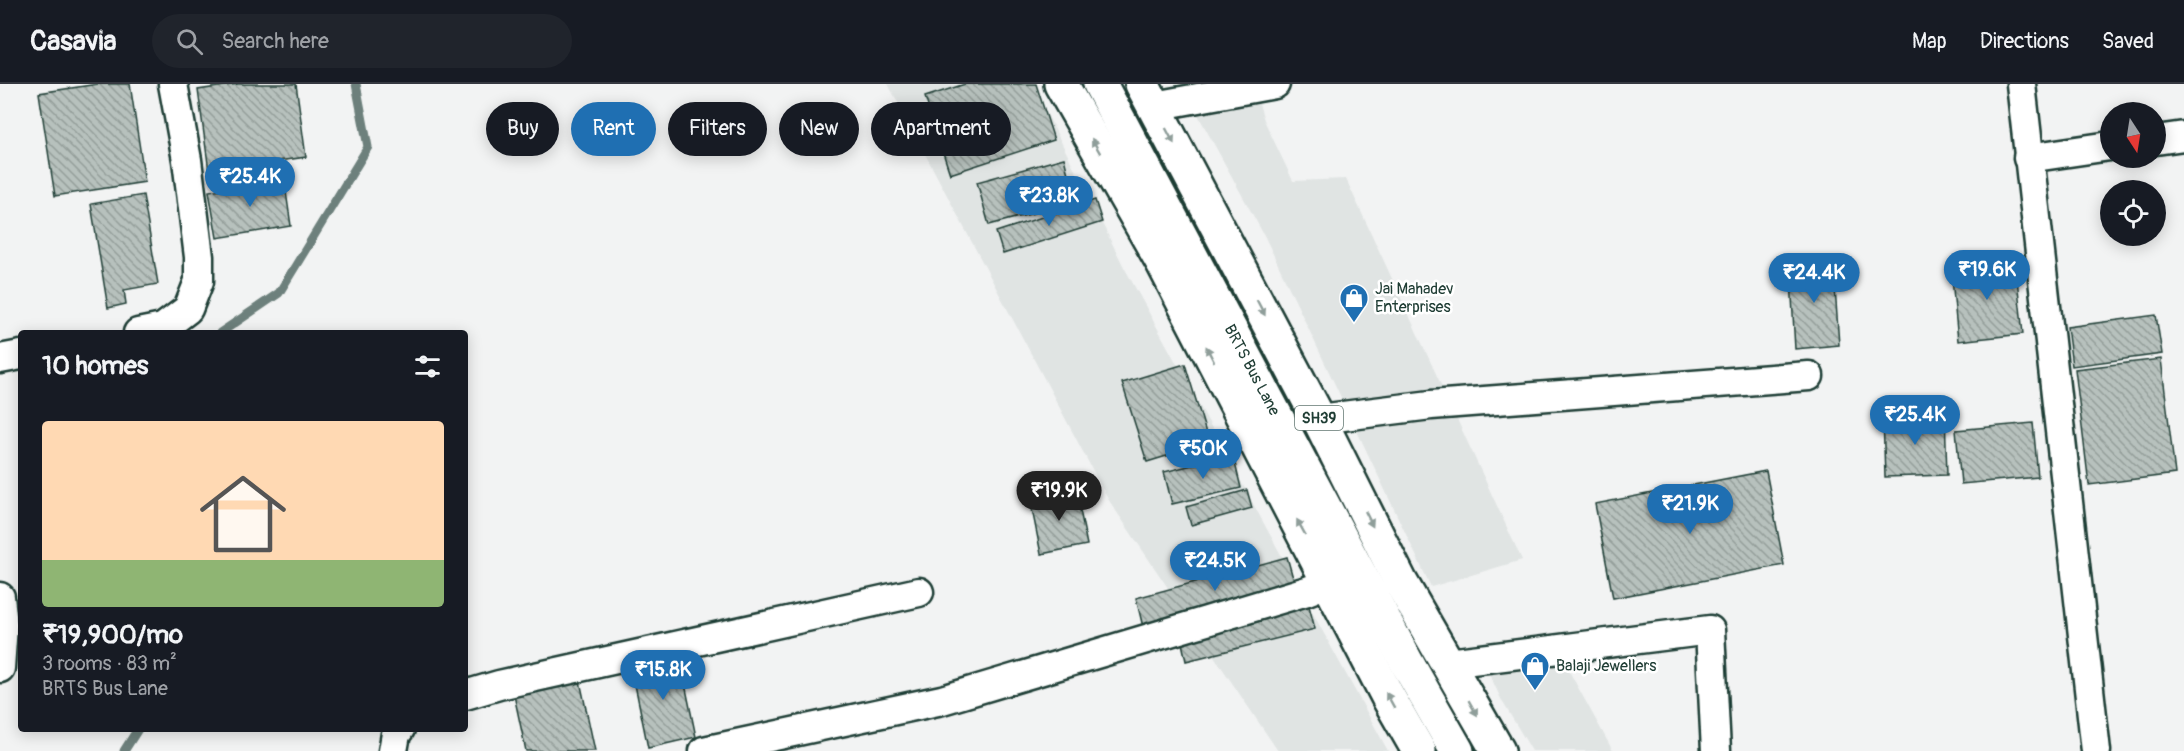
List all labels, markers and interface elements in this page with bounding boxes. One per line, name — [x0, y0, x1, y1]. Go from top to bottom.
search box — [152, 14, 572, 68]
text: Casavia — [30, 24, 116, 59]
icon: search — [173, 25, 206, 58]
text: Search here — [221, 27, 329, 55]
text: Map — [1912, 28, 1947, 55]
text: Directions — [1980, 28, 2069, 55]
text: Saved — [2102, 28, 2154, 55]
chip: Buy — [486, 102, 559, 156]
chip: Rent — [571, 102, 656, 156]
chip: Filters — [668, 102, 767, 156]
chip: New — [779, 102, 859, 156]
chip: Apartment — [871, 102, 1011, 156]
north arrow — [2100, 102, 2166, 168]
map controls — [2100, 102, 2166, 246]
one-way arrow — [1165, 127, 1174, 144]
one-way arrow — [1092, 138, 1102, 155]
pin: ₹25.4K — [201, 157, 299, 208]
text: ₹25.4K — [219, 164, 281, 189]
pin: ₹23.8K — [1000, 176, 1098, 227]
button: locate — [2100, 180, 2166, 246]
text: ₹23.8K — [1019, 183, 1079, 208]
pin: ₹19.6K — [1938, 250, 2036, 301]
pin: ₹24.4K — [1765, 253, 1863, 304]
text: ₹19.6K — [1958, 257, 2016, 282]
text: ₹24.4K — [1783, 260, 1845, 285]
place label: Jai Mahadev Enterprises — [1375, 279, 1453, 317]
shop icon: Jai Mahadev Enterprises — [1338, 282, 1370, 324]
one-way arrow — [1256, 300, 1266, 317]
street label: BRTS Bus Lane — [1220, 321, 1285, 419]
one-way arrow — [1205, 346, 1215, 363]
text: 10 homes — [42, 350, 148, 382]
icon: filters — [411, 350, 444, 383]
pin: ₹25.4K — [1866, 395, 1964, 446]
text: ₹25.4K — [1884, 402, 1946, 427]
road number: SH39 — [1295, 406, 1343, 430]
pin: ₹50K — [1167, 429, 1239, 480]
text: ₹50K — [1179, 436, 1227, 461]
icon: home — [189, 460, 297, 568]
pin: ₹19.9K — [1010, 471, 1108, 522]
text: ₹19.9K — [1031, 478, 1087, 503]
pin: ₹21.9K — [1641, 484, 1739, 535]
text: ₹21.9K — [1661, 491, 1719, 516]
one-way arrow — [1365, 510, 1374, 527]
one-way arrow — [1296, 518, 1306, 535]
pin: ₹24.5K — [1166, 541, 1264, 592]
text: ₹24.5K — [1184, 548, 1246, 573]
text: ₹19,900/mo — [42, 619, 183, 651]
pin: ₹15.8K — [614, 650, 712, 701]
shop icon: Balaji Jewellers — [1519, 650, 1551, 692]
text: 3 rooms · 83 m² — [42, 651, 177, 676]
place label: Balaji Jewellers — [1556, 656, 1656, 676]
text: ₹15.8K — [634, 657, 692, 682]
text: BRTS Bus Lane — [42, 676, 168, 701]
one-way arrow — [1385, 691, 1395, 708]
one-way arrow — [1468, 700, 1479, 716]

